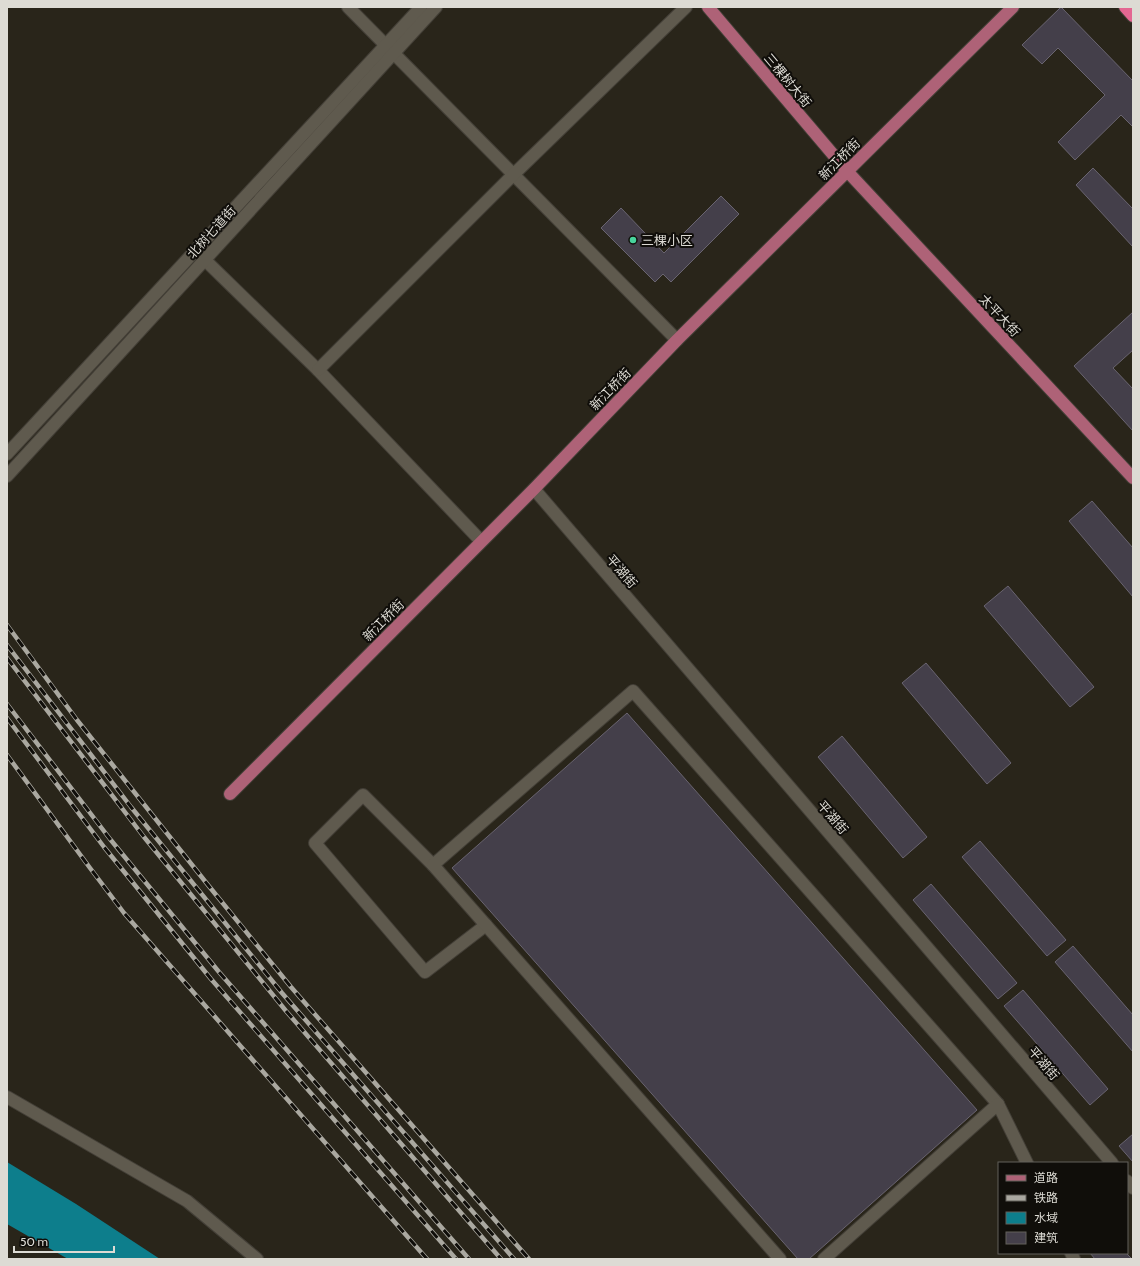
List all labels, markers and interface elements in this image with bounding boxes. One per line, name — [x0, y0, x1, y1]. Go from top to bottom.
street label: 三棵树大街 — [761, 50, 815, 110]
street label: 新江桥街 — [815, 135, 863, 183]
street label: 北树七道街 — [183, 202, 239, 262]
place label: 三棵小区 — [641, 232, 693, 248]
marker: 三棵小区 — [628, 235, 638, 245]
street label: 太平大街 — [976, 291, 1024, 339]
street label: 新江桥街 — [586, 365, 634, 413]
street label: 平湖街 — [603, 551, 641, 591]
street label: 新江桥街 — [359, 596, 407, 644]
street label: 平湖街 — [814, 797, 852, 837]
street label: 平湖街 — [1025, 1043, 1063, 1083]
legend — [998, 1162, 1128, 1254]
text: 道路 — [1034, 1170, 1058, 1185]
text: 铁路 — [1034, 1190, 1058, 1205]
text: 水域 — [1034, 1210, 1058, 1225]
scale bar — [14, 1228, 114, 1254]
text: 建筑 — [1034, 1230, 1058, 1245]
text: 50 m — [20, 1234, 48, 1249]

